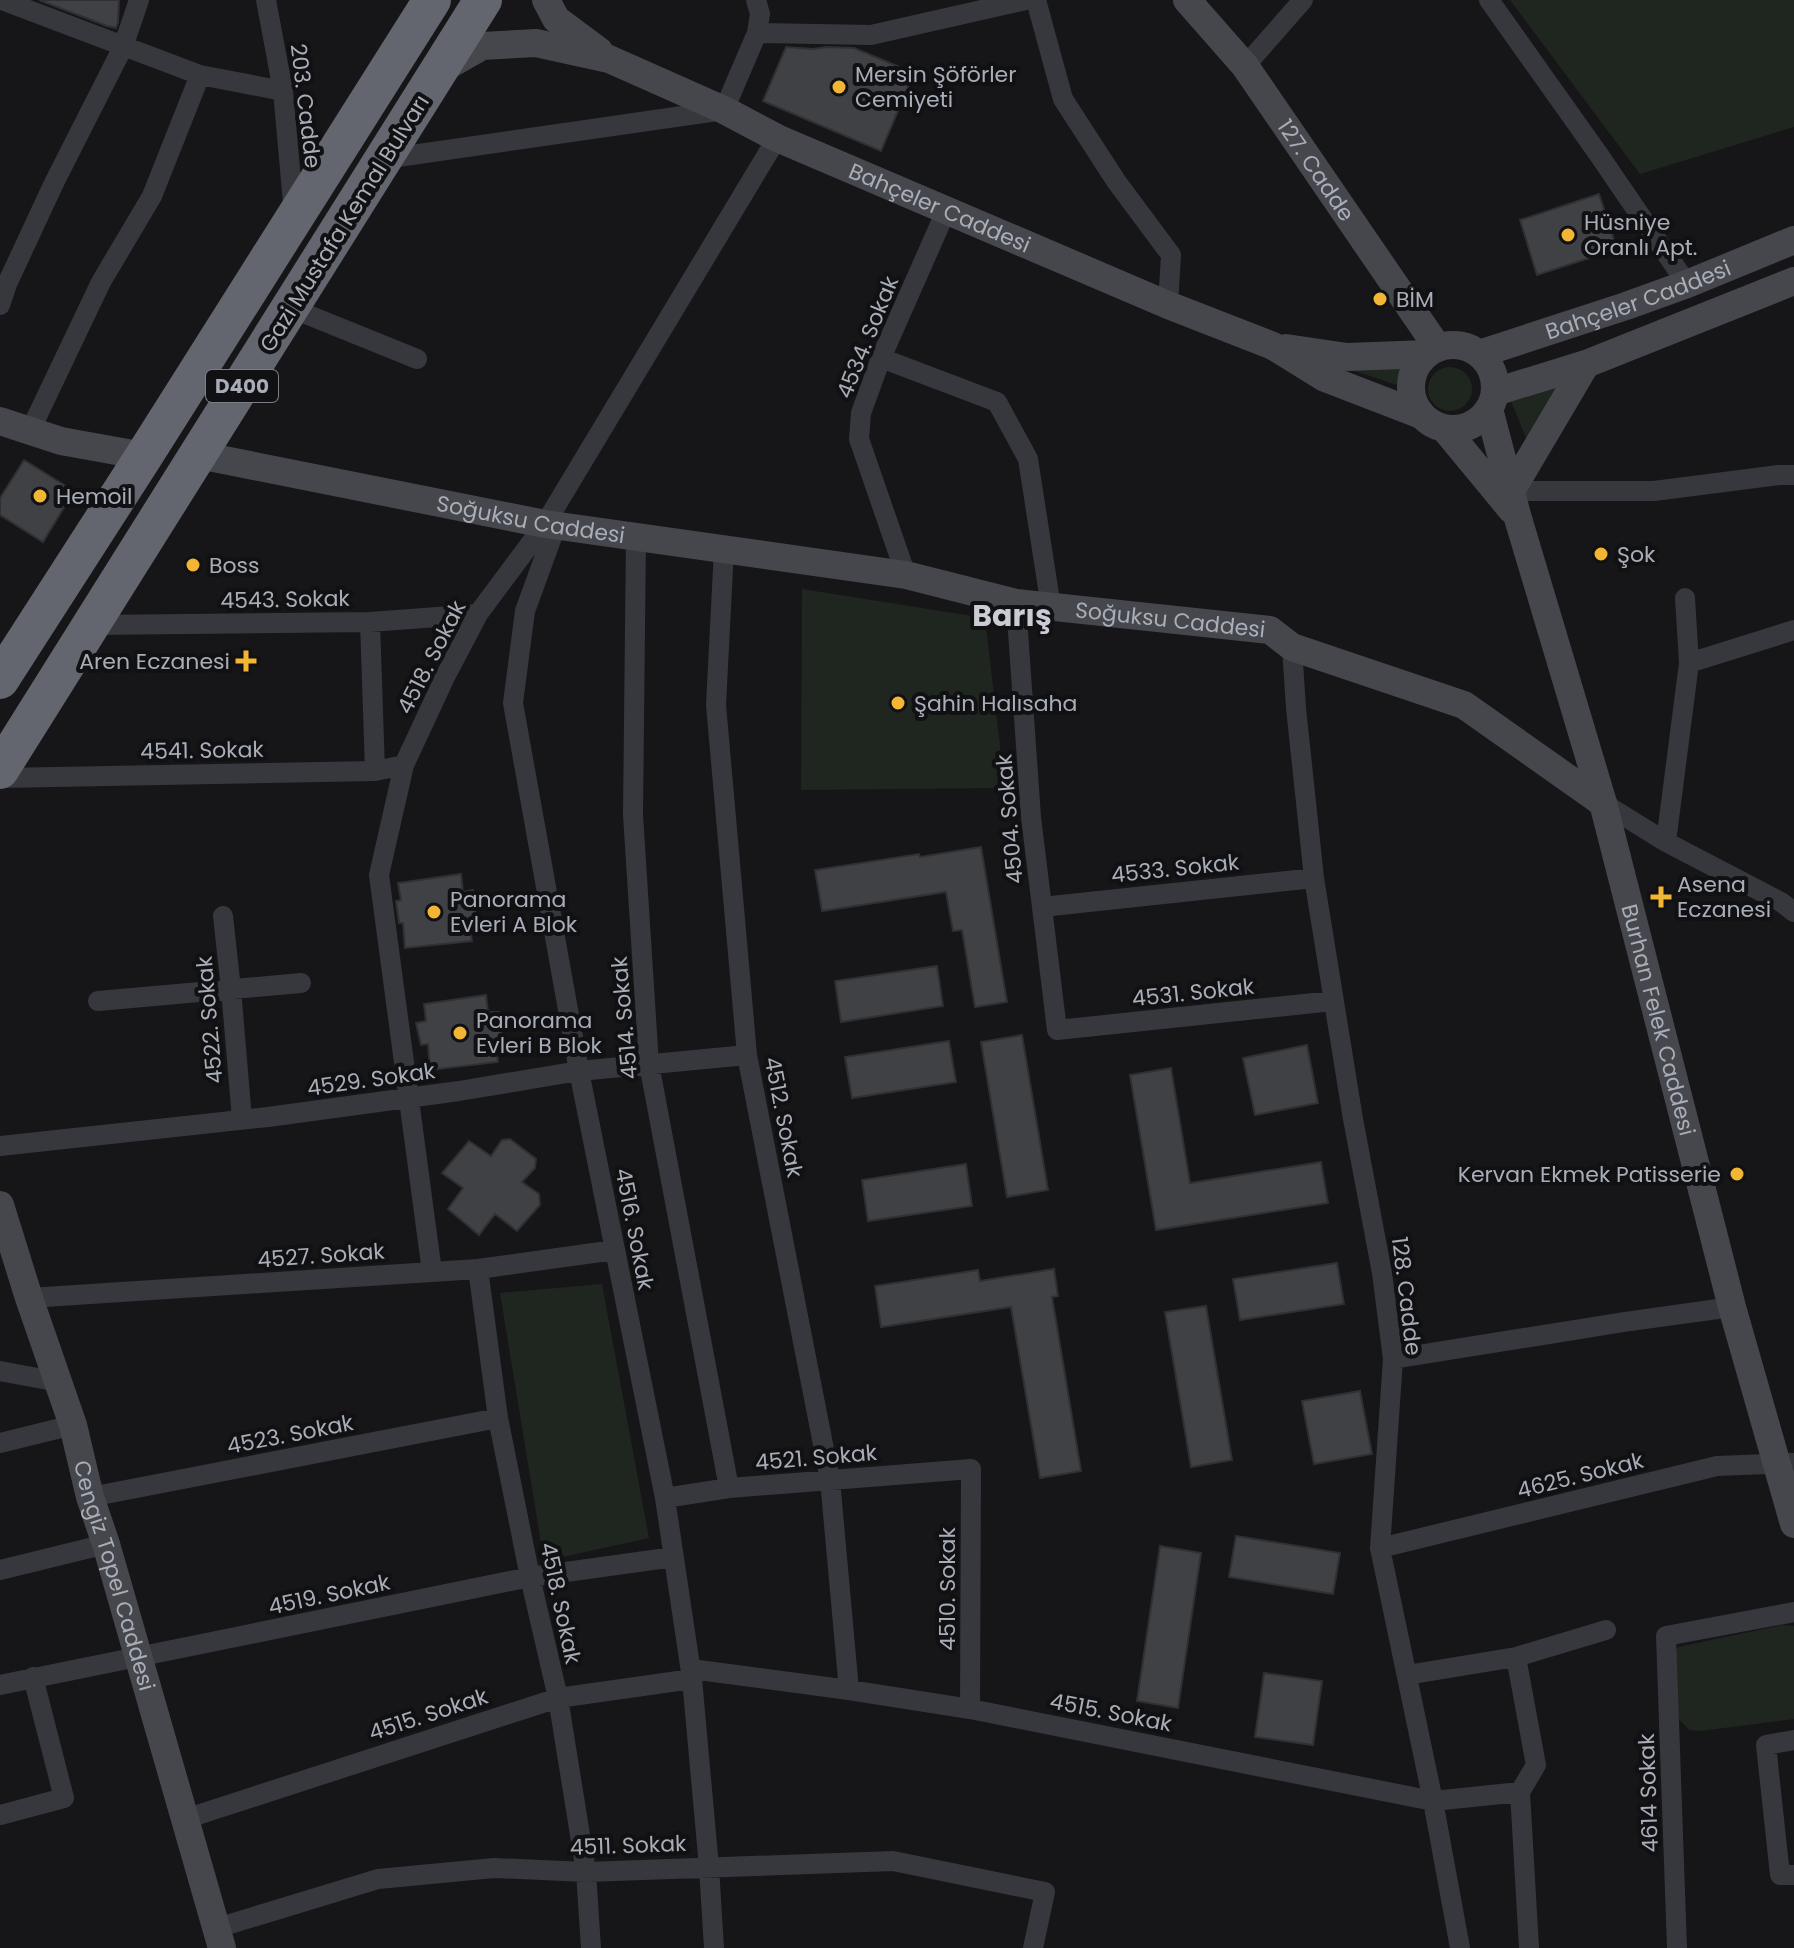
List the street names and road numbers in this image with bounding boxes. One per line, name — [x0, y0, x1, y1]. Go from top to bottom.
street label: 203. Cadde — [282, 42, 329, 170]
street label: Gazi Mustafa Kemal Bulvarı — [252, 89, 437, 358]
street label: 127. Cadde — [1270, 113, 1362, 228]
street label: Bahçeler Caddesi — [844, 156, 1035, 261]
street label: Bahçeler Caddesi — [1541, 253, 1736, 347]
street label: 4534. Sokak — [829, 271, 906, 403]
road number: D400 — [206, 370, 278, 402]
street label: Soğuksu Caddesi — [434, 488, 627, 551]
street label: 4543. Sokak — [220, 583, 351, 616]
street label: Soğuksu Caddesi — [1074, 594, 1267, 645]
street label: 4518. Sokak — [390, 595, 474, 719]
street label: 4541. Sokak — [140, 734, 265, 767]
street label: 4504. Sokak — [988, 752, 1031, 885]
street label: 4533. Sokak — [1109, 846, 1241, 891]
street label: Burhan Felek Caddesi — [1613, 901, 1703, 1139]
street label: 4522. Sokak — [188, 954, 231, 1085]
street label: 4514. Sokak — [604, 954, 645, 1081]
street label: 4531. Sokak — [1130, 971, 1256, 1014]
street label: 4512. Sokak — [757, 1054, 811, 1181]
street label: 4529. Sokak — [305, 1055, 438, 1104]
street label: 4516. Sokak — [607, 1165, 662, 1293]
street label: 128. Cadde — [1384, 1235, 1429, 1357]
street label: 4527. Sokak — [256, 1236, 386, 1275]
street label: 4523. Sokak — [224, 1407, 357, 1462]
street label: 4521. Sokak — [754, 1437, 879, 1478]
street label: 4625. Sokak — [1514, 1445, 1647, 1506]
street label: Cengiz Topel Caddesi — [66, 1457, 162, 1694]
street label: 4510. Sokak — [932, 1527, 963, 1651]
street label: 4518. Sokak — [532, 1539, 589, 1667]
street label: 4519. Sokak — [265, 1566, 393, 1622]
street label: 4515. Sokak — [365, 1680, 492, 1748]
street label: 4515. Sokak — [1047, 1685, 1175, 1740]
street label: 4614 Sokak — [1631, 1732, 1666, 1853]
street label: 4511. Sokak — [569, 1828, 688, 1863]

